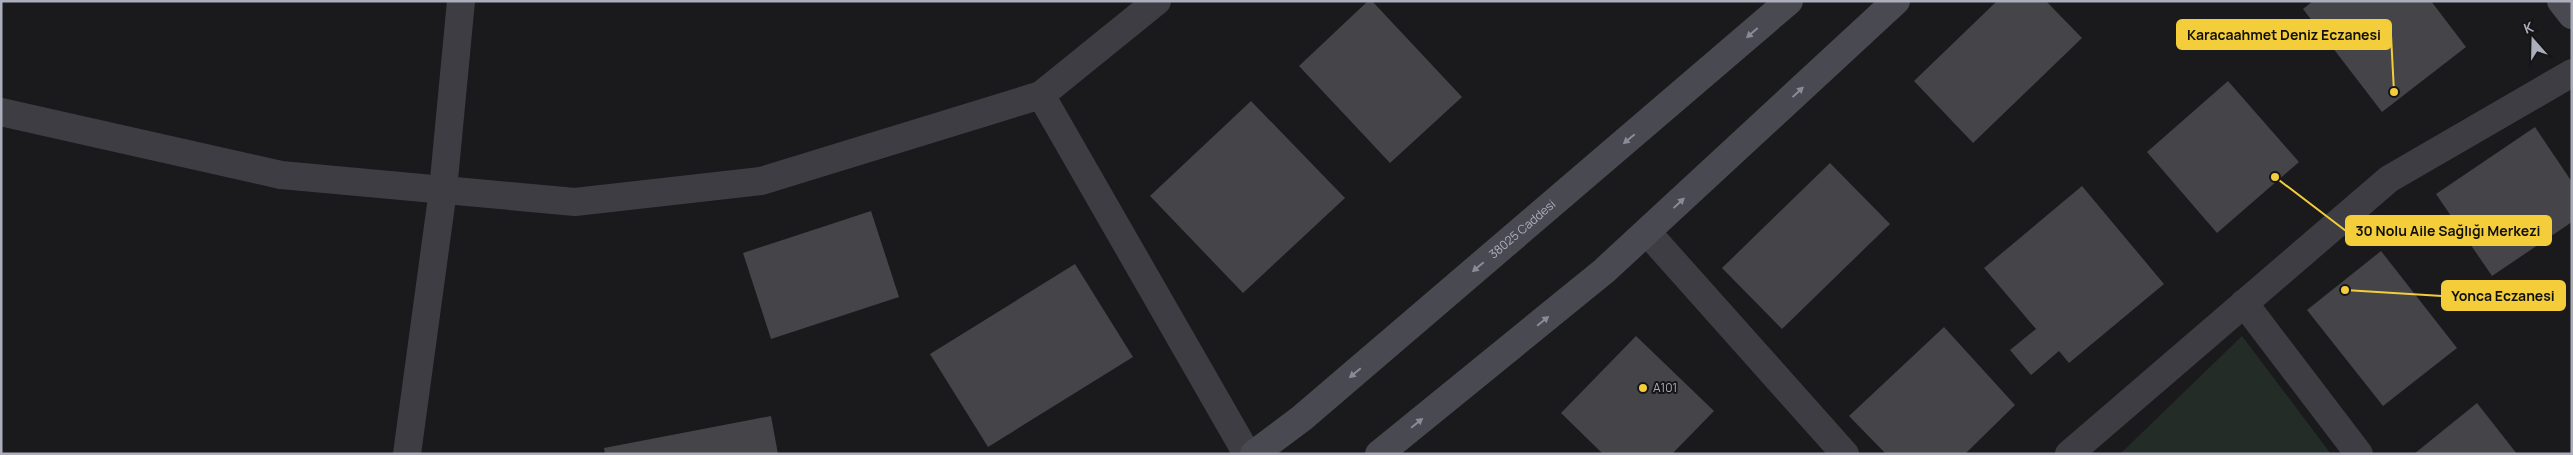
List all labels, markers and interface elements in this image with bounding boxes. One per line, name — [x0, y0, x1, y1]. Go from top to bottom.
north arrow — [2508, 15, 2558, 65]
text: K — [2521, 17, 2537, 38]
callout: Karacaahmet Deniz Eczanesi — [2177, 20, 2391, 49]
text: Karacaahmet Deniz Eczanesi — [2187, 25, 2381, 44]
one-way arrow — [1746, 27, 1758, 38]
one-way arrow — [1792, 86, 1804, 98]
one-way arrow — [1623, 133, 1635, 145]
street label: 38025 Caddesi — [1485, 196, 1559, 262]
one-way arrow — [1672, 197, 1684, 209]
callout: 30 Nolu Aile Sağlığı Merkezi — [2346, 216, 2551, 245]
text: 30 Nolu Aile Sağlığı Merkezi — [2355, 221, 2541, 240]
one-way arrow — [1473, 261, 1485, 273]
callout: Yonca Eczanesi — [2442, 281, 2565, 310]
text: Yonca Eczanesi — [2451, 286, 2555, 305]
one-way arrow — [1536, 315, 1549, 326]
one-way arrow — [1348, 367, 1361, 378]
place label: A101 — [1653, 379, 1677, 396]
marker: A101 — [1637, 382, 1649, 394]
one-way arrow — [1410, 418, 1423, 429]

